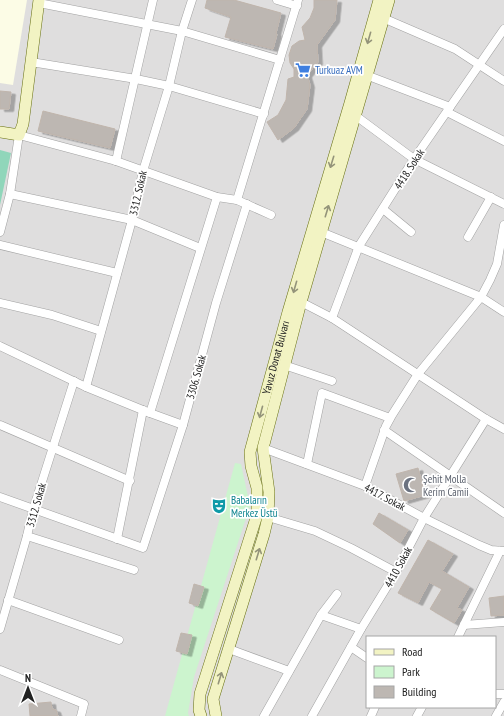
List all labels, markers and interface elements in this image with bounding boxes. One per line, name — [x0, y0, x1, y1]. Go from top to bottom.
one-way arrow — [364, 31, 372, 44]
supermarket icon: Turkuaz AVM — [294, 61, 312, 79]
place label: Turkuaz AVM — [315, 63, 363, 77]
street label: 4418. Sokak — [391, 145, 428, 192]
one-way arrow — [328, 156, 335, 169]
street label: 3312. Sokak — [126, 168, 150, 217]
one-way arrow — [324, 205, 331, 218]
one-way arrow — [291, 280, 298, 293]
street label: Yavuz Donat Bulvarı — [259, 319, 292, 396]
street label: 3306. Sokak — [183, 352, 209, 401]
one-way arrow — [257, 406, 264, 419]
place label: Şehit Molla Kerim Camii — [423, 472, 469, 499]
mosque icon: Şehit Molla Kerim Camii — [402, 476, 420, 494]
street label: 3312. Sokak — [23, 480, 49, 529]
street label: 4417. Sokak — [362, 480, 409, 514]
place label: Babaların Merkez Üstü — [231, 493, 278, 520]
theatre icon: Babaların Merkez Üstü — [210, 497, 228, 515]
street label: 4410 Sokak — [381, 543, 415, 590]
one-way arrow — [255, 548, 262, 561]
legend — [366, 636, 496, 708]
text: Road — [402, 644, 422, 659]
text: Park — [402, 664, 420, 679]
north arrow — [8, 668, 48, 708]
text: N — [25, 671, 31, 685]
one-way arrow — [216, 673, 224, 685]
text: Building — [402, 684, 437, 699]

